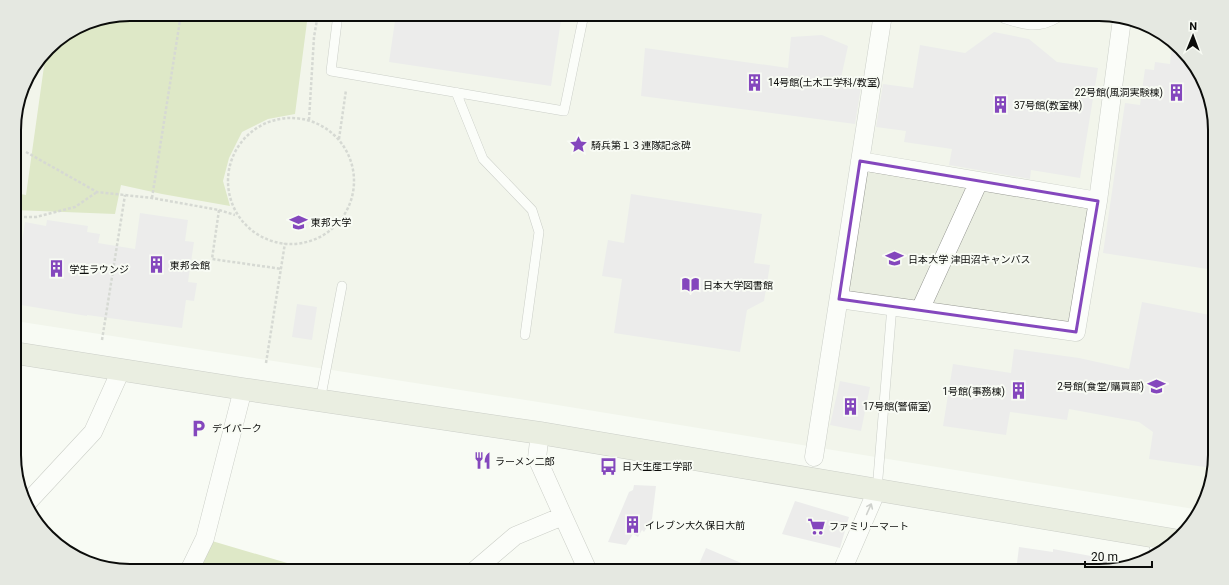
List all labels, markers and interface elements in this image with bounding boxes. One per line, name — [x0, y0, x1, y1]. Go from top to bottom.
north arrow — [1173, 16, 1213, 56]
text: N — [1189, 20, 1197, 33]
building icon: 14号館(土木工学科/教室) — [745, 72, 765, 92]
place label: 14号館(土木工学科/教室) — [768, 77, 880, 89]
building icon: 22号館(風洞実験棟) — [1166, 82, 1186, 102]
place label: 22号館(風洞実験棟) — [1075, 87, 1163, 99]
building icon: 37号館(教室棟) — [991, 95, 1011, 115]
place label: 37号館(教室棟) — [1014, 100, 1082, 112]
place icon: 騎兵第１３連隊記念碑 — [568, 135, 588, 155]
place label: 騎兵第１３連隊記念碑 — [591, 140, 691, 151]
school or university icon: 東邦大学 — [288, 212, 308, 232]
place label: 東邦大学 — [311, 217, 351, 228]
school or university icon: 日本大学 津田沼キャンパス — [885, 249, 905, 269]
place label: 日本大学 津田沼キャンパス — [908, 254, 1030, 265]
building icon: 東邦会館 — [147, 255, 167, 275]
building icon: 学生ラウンジ — [46, 259, 66, 279]
place label: 東邦会館 — [170, 260, 210, 271]
place label: 学生ラウンジ — [69, 264, 129, 275]
library icon: 日本大学図書館 — [680, 275, 700, 295]
place label: 日本大学図書館 — [703, 280, 773, 291]
school or university icon: 2号館(食堂/購買部) — [1147, 376, 1167, 396]
building icon: 1号館(事務棟) — [1008, 381, 1028, 401]
place label: 2号館(食堂/購買部) — [1057, 381, 1144, 393]
place label: 1号館(事務棟) — [942, 386, 1005, 398]
building icon: 17号館(警備室) — [840, 396, 860, 416]
place label: 17号館(警備室) — [863, 401, 931, 413]
parking icon: デイパーク — [189, 418, 209, 438]
place label: デイパーク — [212, 423, 262, 434]
restaurant icon: ラーメン二郎 — [472, 451, 492, 471]
place label: ラーメン二郎 — [495, 456, 555, 467]
bus stop icon: 日大生産工学部 — [599, 456, 619, 476]
place label: 日大生産工学部 — [622, 461, 692, 472]
one-way arrow — [866, 504, 873, 516]
building icon: イレブン大久保日大前 — [622, 515, 642, 535]
supermarket icon: ファミリーマート — [806, 516, 826, 536]
place label: イレブン大久保日大前 — [645, 520, 745, 531]
place label: ファミリーマート — [829, 521, 909, 532]
scale bar — [1085, 543, 1152, 569]
text: 20 m — [1091, 550, 1118, 564]

